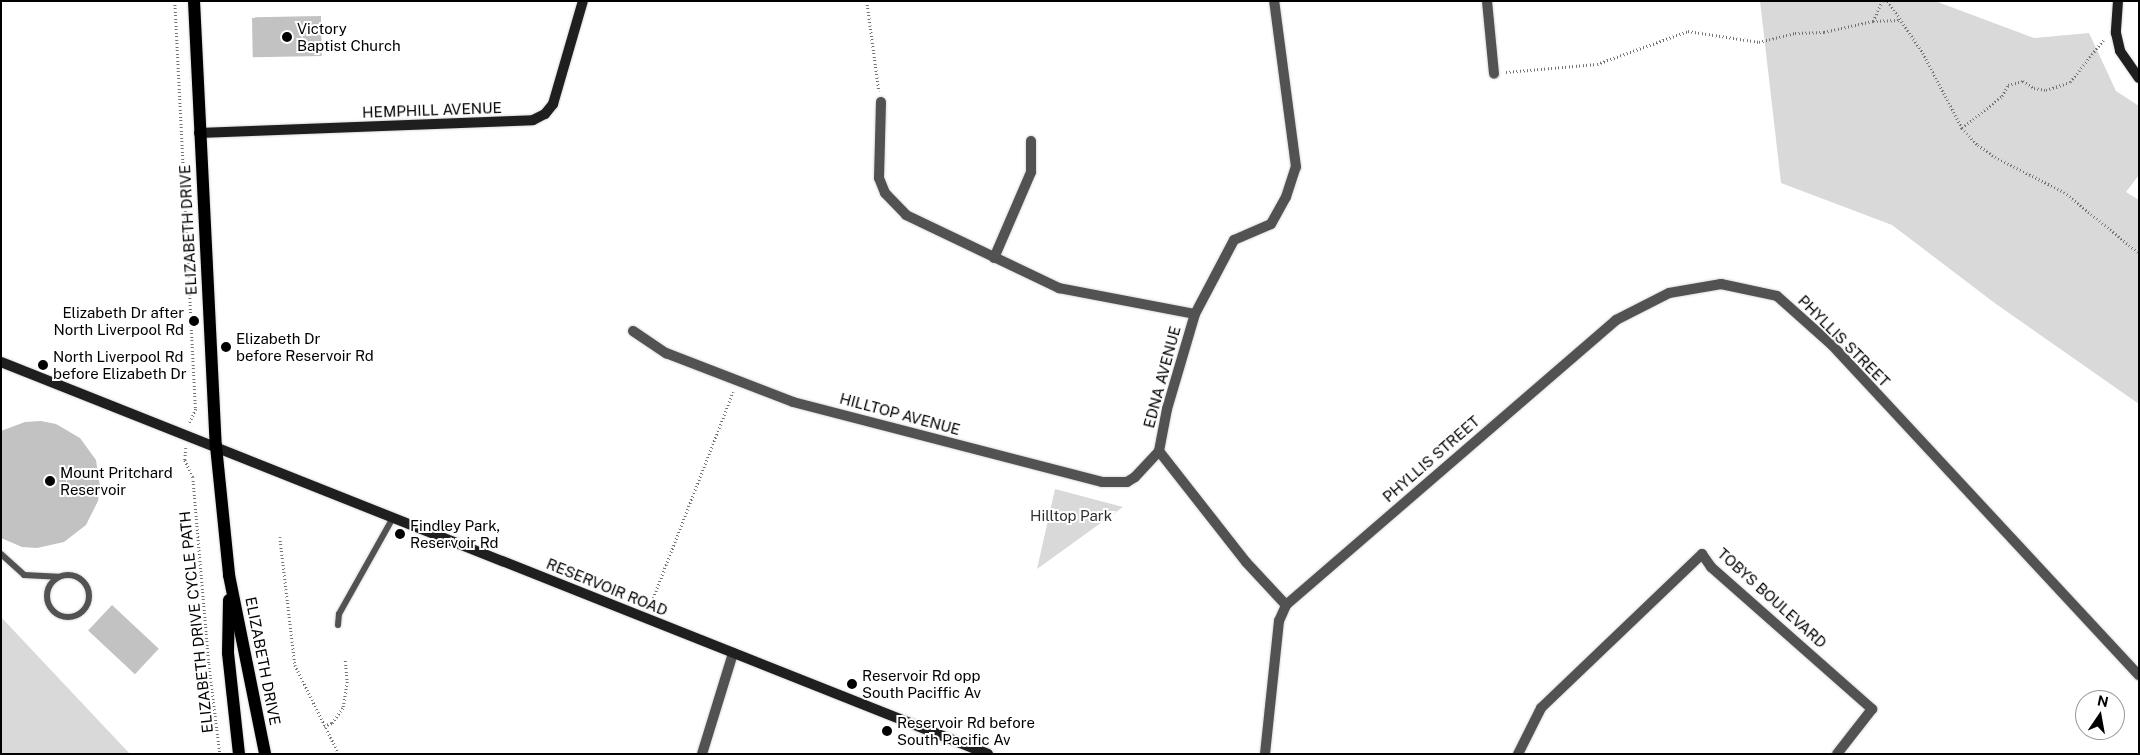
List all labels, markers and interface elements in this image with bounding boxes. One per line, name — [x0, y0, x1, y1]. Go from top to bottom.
place label: Victory Baptist Church — [297, 19, 401, 54]
marker: Victory Baptist Church — [281, 31, 293, 43]
street label: HEMPHILL AVENUE — [362, 99, 502, 121]
street label: ELIZABETH DRIVE — [176, 164, 200, 296]
street label: PHYLLIS STREET — [1794, 291, 1894, 391]
place label: Elizabeth Dr after North Liverpool Rd — [53, 303, 184, 338]
marker: Elizabeth Dr after North Liverpool Rd — [188, 315, 200, 327]
street label: EDNA AVENUE — [1140, 324, 1184, 430]
place label: Elizabeth Dr before Reservoir Rd — [236, 329, 374, 364]
marker: Elizabeth Dr before Reservoir Rd — [220, 341, 232, 353]
place label: North Liverpool Rd before Elizabeth Dr — [53, 347, 187, 382]
marker: North Liverpool Rd before Elizabeth Dr — [37, 359, 49, 371]
street label: HILLTOP AVENUE — [838, 389, 962, 439]
street label: PHYLLIS STREET — [1379, 412, 1483, 506]
place label: Mount Pritchard Reservoir — [60, 463, 173, 498]
marker: Mount Pritchard Reservoir — [44, 475, 56, 487]
park label: Hilltop Park — [1030, 507, 1112, 525]
street label: ELIZABETH DRIVE CYCLE PATH — [175, 510, 217, 734]
place label: Findley Park, Reservoir Rd — [410, 516, 500, 551]
marker: Findley Park, Reservoir Rd — [394, 528, 406, 540]
street label: TOBYS BOULEVARD — [1714, 544, 1830, 652]
street label: RESERVOIR ROAD — [544, 554, 670, 620]
street label: ELIZABETH DRIVE — [242, 595, 284, 727]
place label: Reservoir Rd opp South Paciffic Av — [862, 666, 981, 701]
marker: Reservoir Rd opp South Paciffic Av — [846, 678, 858, 690]
north arrow — [2075, 690, 2125, 740]
text: N — [2096, 692, 2110, 710]
place label: Reservoir Rd before South Pacific Av — [897, 713, 1035, 748]
marker: Reservoir Rd before South Pacific Av — [881, 725, 893, 737]

